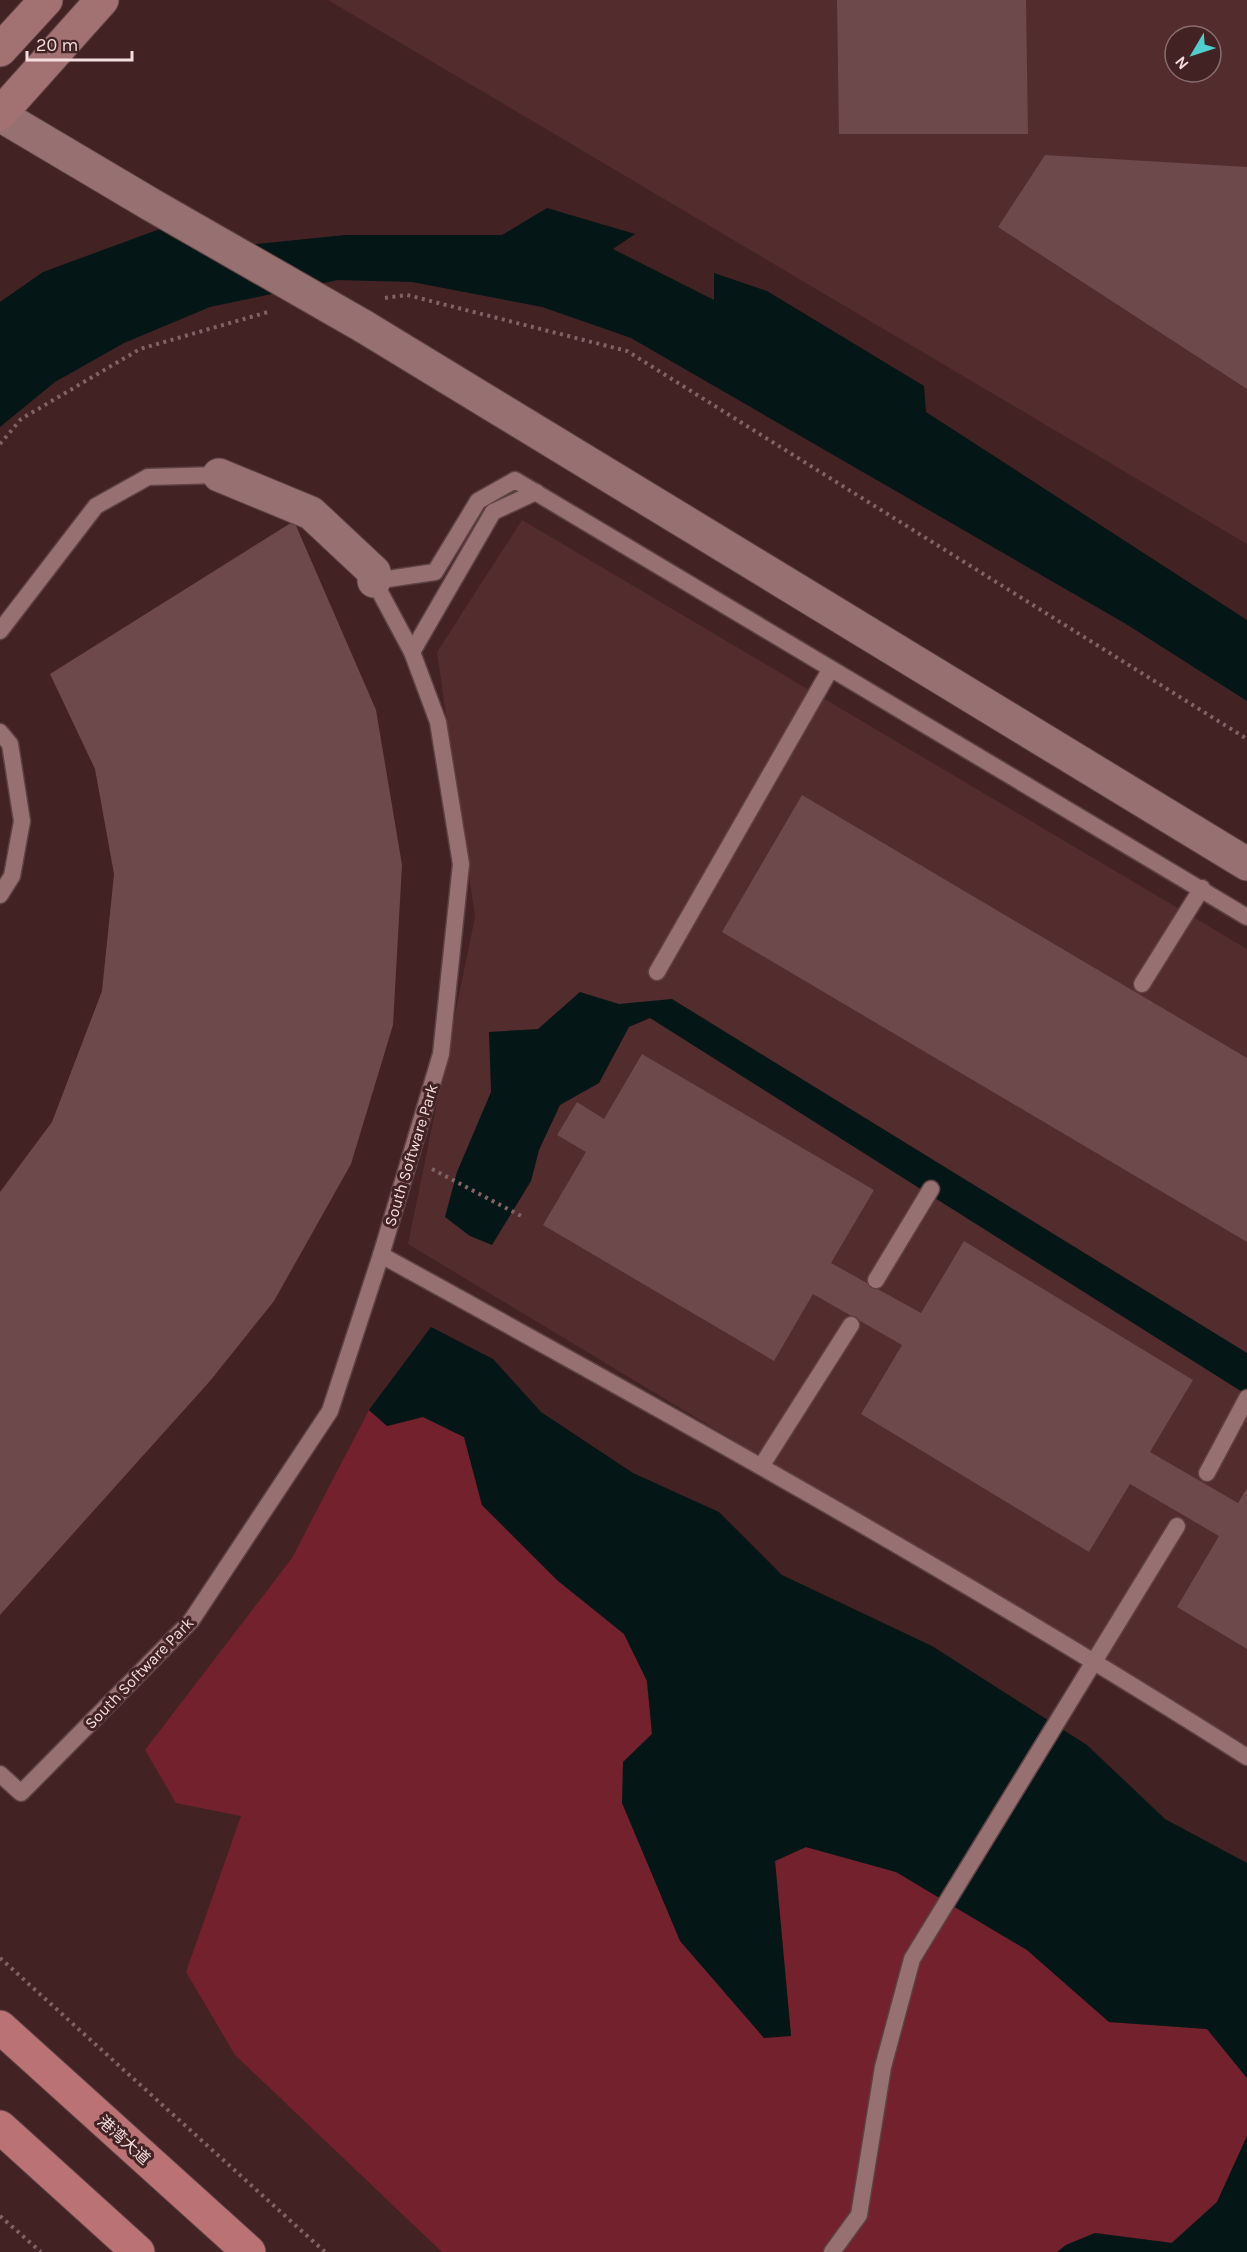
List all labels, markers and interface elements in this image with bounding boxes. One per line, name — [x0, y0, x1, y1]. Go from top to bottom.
scale bar — [27, 24, 132, 62]
north arrow — [1163, 24, 1223, 84]
text: 20 m — [36, 34, 78, 56]
text: N — [1171, 53, 1193, 74]
street label: South Software Park — [380, 1081, 442, 1229]
street label: South Software Park — [81, 1613, 197, 1733]
street label: 港湾大道 — [94, 2112, 154, 2168]

